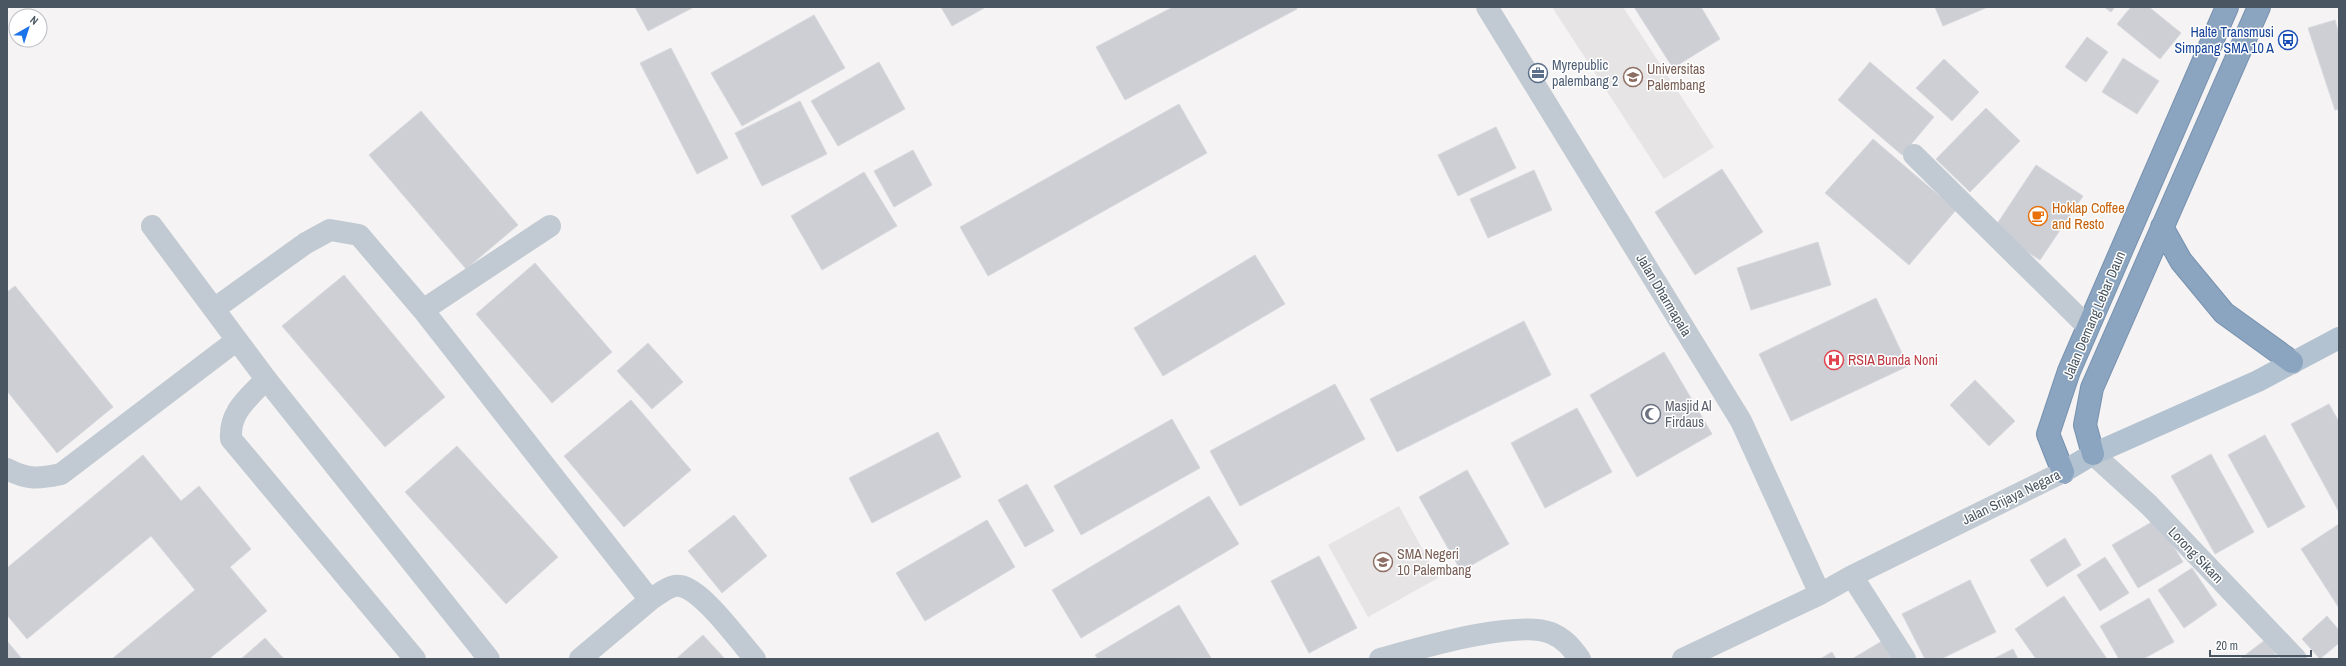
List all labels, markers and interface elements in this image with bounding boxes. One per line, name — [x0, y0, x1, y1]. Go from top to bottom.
north arrow — [8, 8, 48, 48]
text: N — [27, 13, 41, 28]
place label: Halte Transmusi Simpang SMA 10 A — [2174, 23, 2274, 57]
bus stop icon: Halte Transmusi Simpang SMA 10 A — [2277, 29, 2299, 51]
place label: Myrepublic palembang 2 — [1552, 56, 1618, 90]
place label: Universitas Palembang — [1647, 60, 1706, 94]
office icon: Myrepublic palembang 2 — [1527, 62, 1549, 84]
school or university icon: Universitas Palembang — [1622, 66, 1644, 88]
place label: Hoklap Coffee and Resto — [2052, 199, 2125, 233]
cafe icon: Hoklap Coffee and Resto — [2027, 205, 2049, 227]
street label: Jalan Demang Lebar Daun — [2059, 248, 2129, 382]
street label: Jalan Dharmapala — [1632, 250, 1696, 340]
hospital icon: RSIA Bunda Noni — [1823, 349, 1845, 371]
place label: RSIA Bunda Noni — [1848, 351, 1938, 369]
place label: Masjid Al Firdaus — [1665, 397, 1712, 431]
mosque icon: Masjid Al Firdaus — [1640, 403, 1662, 425]
street label: Jalan Srijaya Negara — [1959, 465, 2064, 529]
street label: Lorong Sikam — [2165, 523, 2227, 587]
place label: SMA Negeri 10 Palembang — [1397, 545, 1472, 579]
school or university icon: SMA Negeri 10 Palembang — [1372, 551, 1394, 573]
scale bar — [2210, 632, 2311, 658]
text: 20 m — [2216, 638, 2238, 654]

